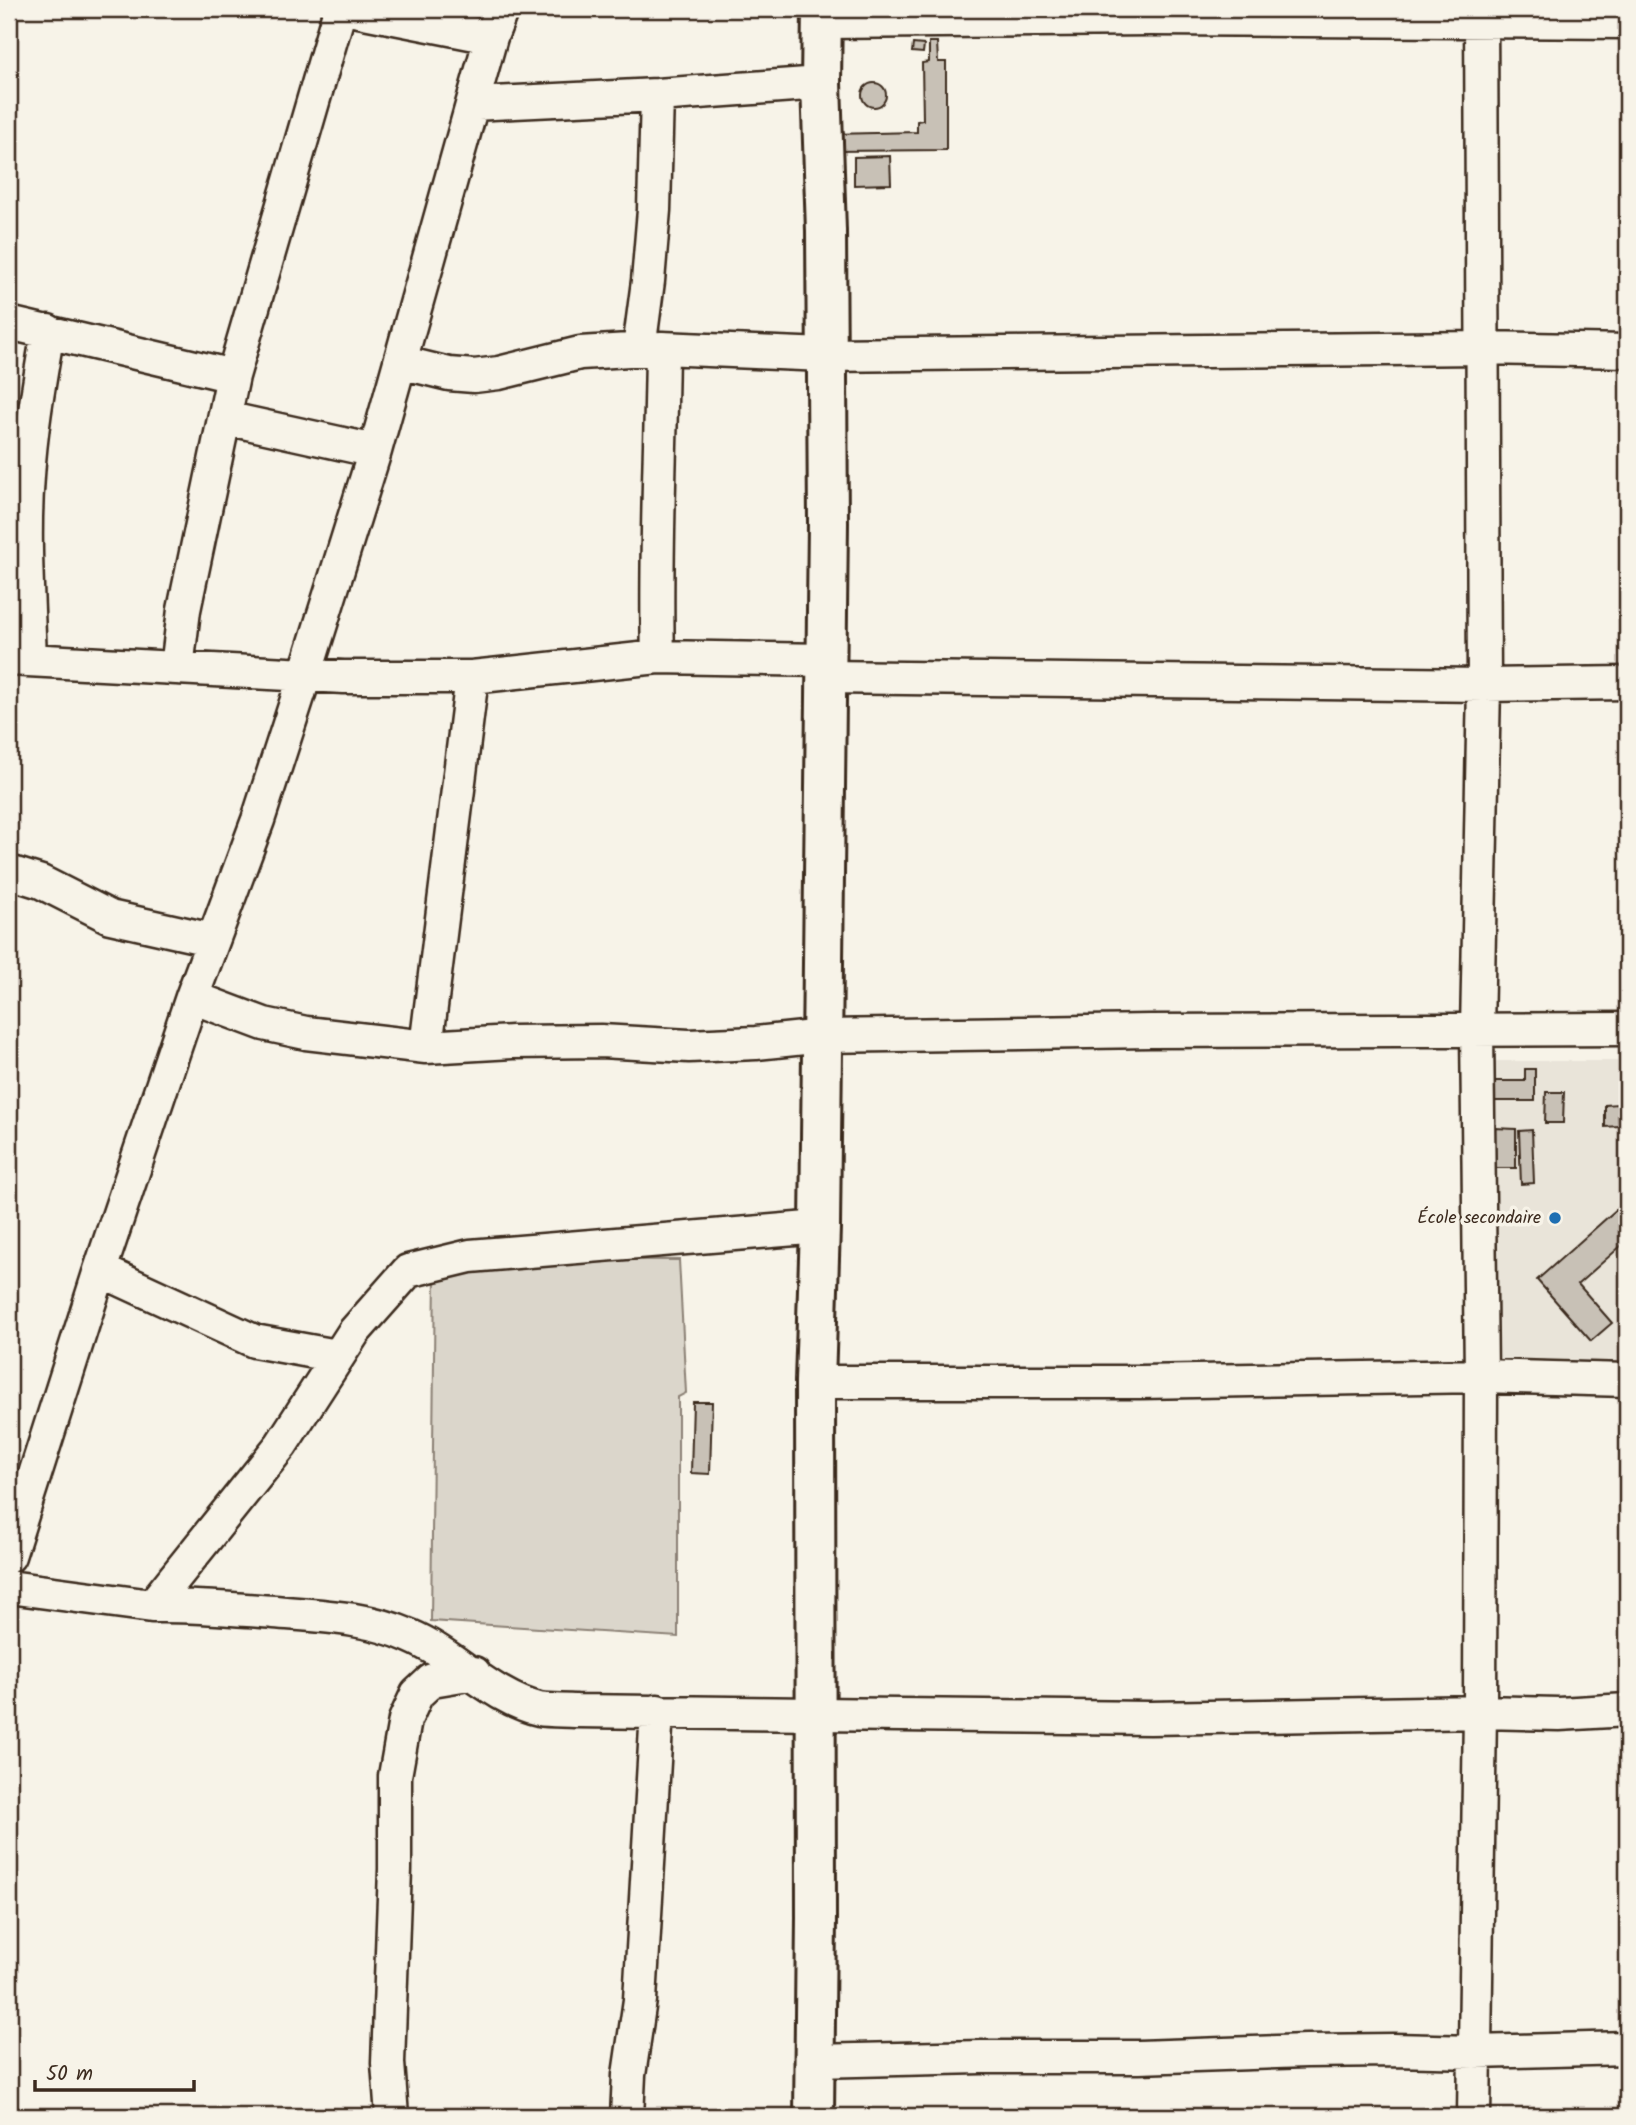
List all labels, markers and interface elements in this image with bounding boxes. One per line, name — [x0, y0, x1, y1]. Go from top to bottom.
place label: École secondaire — [1417, 1204, 1541, 1233]
marker: École secondaire — [1547, 1210, 1563, 1226]
scale bar — [35, 2048, 194, 2092]
text: 50 m — [46, 2058, 93, 2091]

